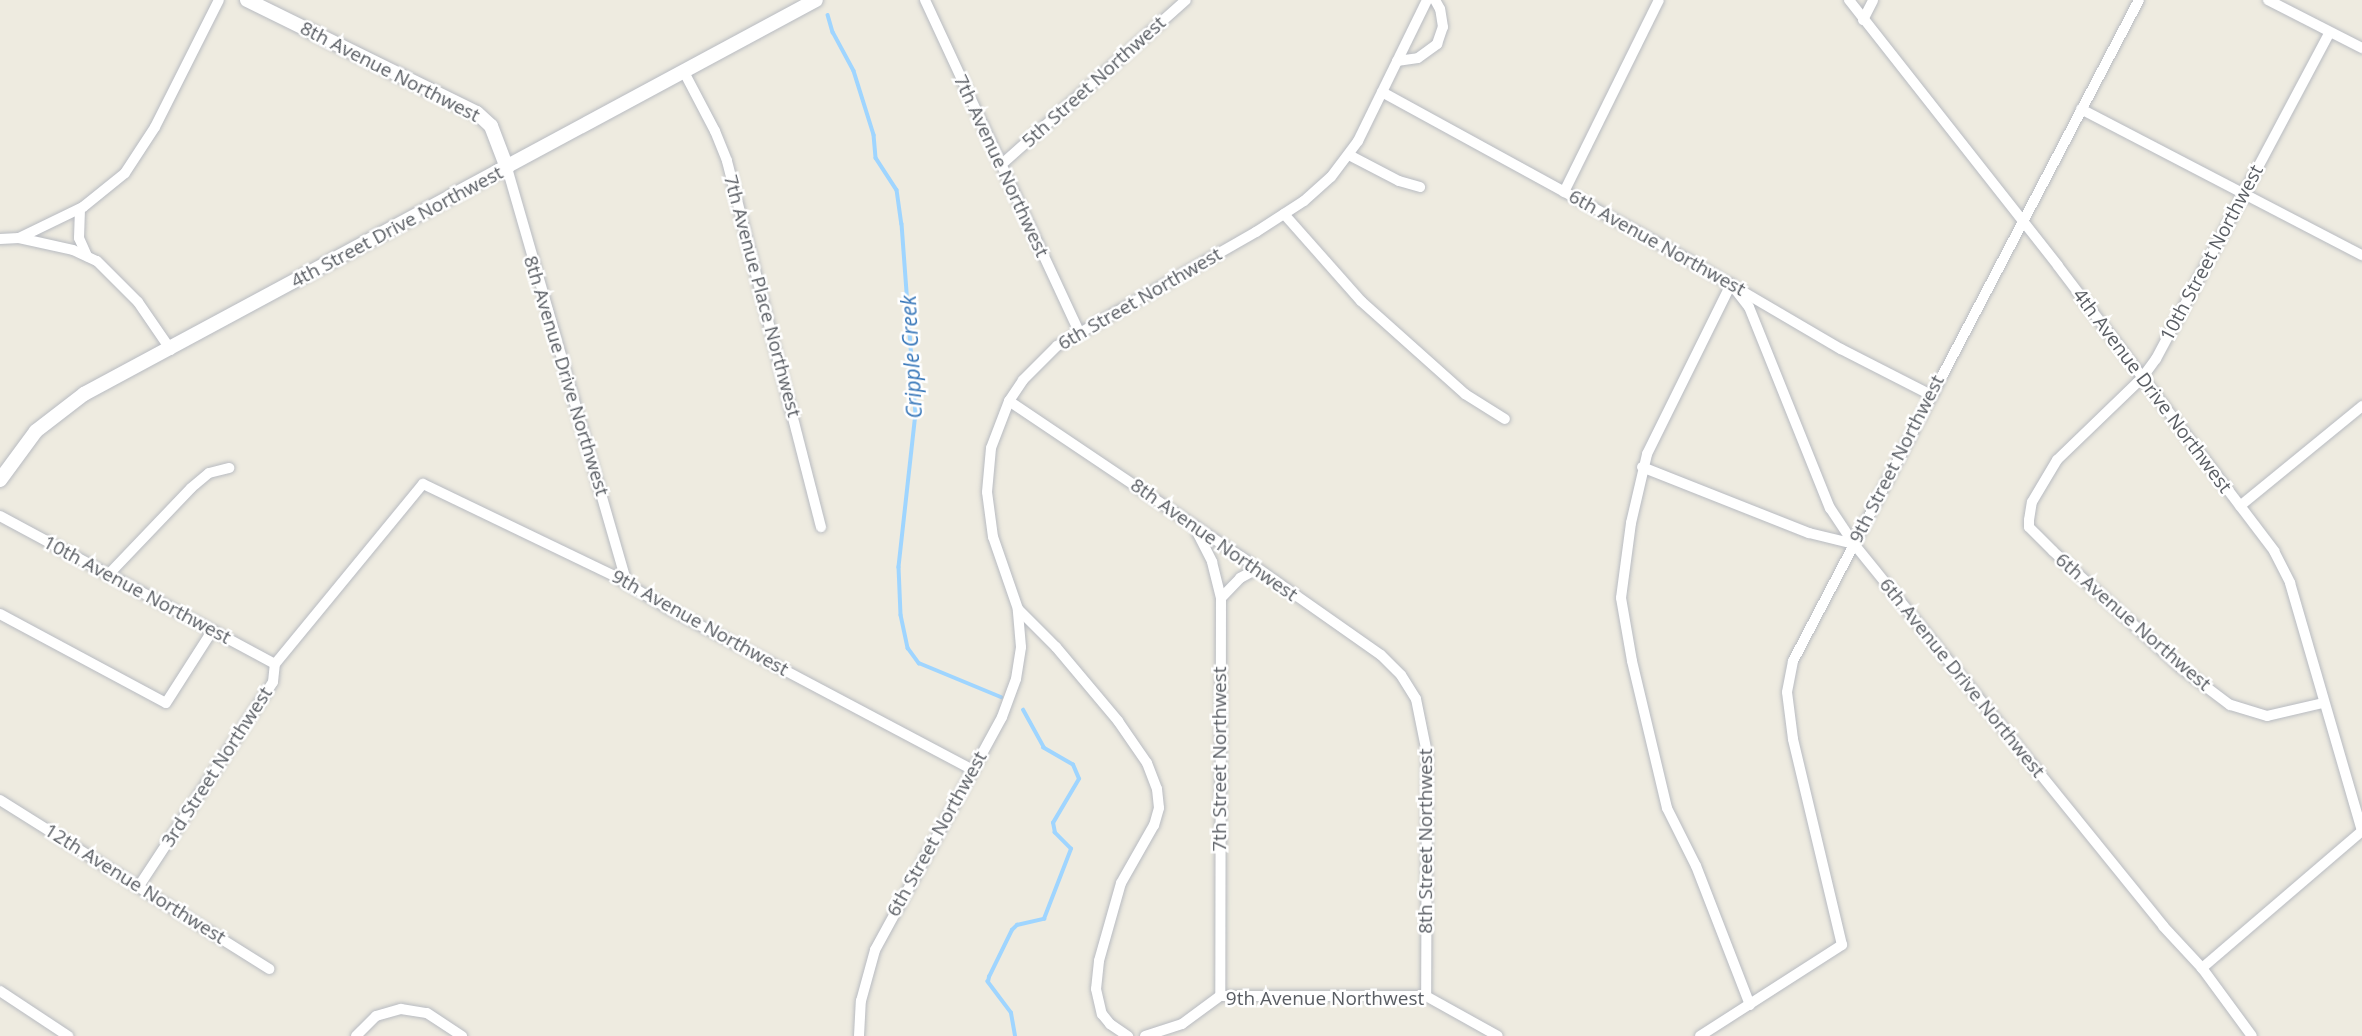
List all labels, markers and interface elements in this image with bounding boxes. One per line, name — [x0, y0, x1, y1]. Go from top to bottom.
street label: 5th Street Northwest — [1017, 12, 1171, 152]
street label: 8th Avenue Northwest — [296, 17, 484, 127]
street label: 7th Avenue Northwest — [949, 71, 1053, 261]
street label: 4th Street Drive Northwest — [287, 161, 507, 293]
street label: 10th Street Northwest — [2156, 161, 2268, 345]
street label: 7th Avenue Place Northwest — [719, 172, 805, 420]
street label: 6th Avenue Northwest — [1565, 185, 1749, 301]
street label: 6th Street Northwest — [1054, 243, 1226, 355]
street label: 8th Avenue Drive Northwest — [519, 253, 613, 499]
street label: 4th Avenue Drive Northwest — [2068, 284, 2236, 498]
water label: Cripple Creek — [895, 295, 927, 419]
street label: 9th Street Northwest — [1845, 371, 1949, 547]
street label: 8th Avenue Northwest — [1126, 474, 1302, 606]
street label: 10th Avenue Northwest — [39, 531, 235, 649]
street label: 6th Avenue Northwest — [2051, 548, 2215, 696]
street label: 9th Avenue Northwest — [608, 565, 792, 681]
street label: 6th Avenue Drive Northwest — [1875, 574, 2049, 782]
street label: 7th Street Northwest — [1209, 666, 1231, 852]
street label: 3rd Street Northwest — [157, 683, 277, 851]
street label: 6th Street Northwest — [882, 747, 992, 921]
street label: 8th Street Northwest — [1415, 748, 1437, 934]
street label: 12th Avenue Northwest — [40, 819, 230, 949]
street label: 9th Avenue Northwest — [1226, 988, 1424, 1010]

